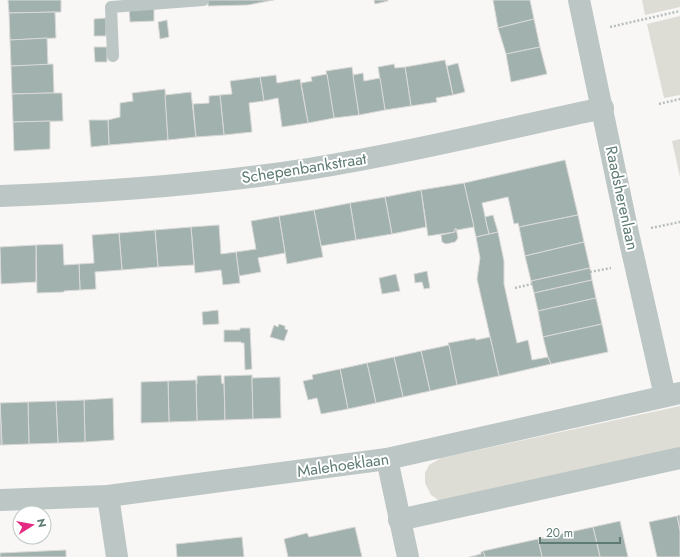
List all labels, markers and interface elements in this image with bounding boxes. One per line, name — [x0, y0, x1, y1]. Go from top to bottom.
street label: Raadsherenlaan — [600, 144, 644, 252]
street label: Schepenbankstraat — [240, 147, 368, 189]
street label: Malehoeklaan — [296, 447, 390, 483]
north arrow — [12, 505, 52, 545]
text: N — [33, 517, 51, 529]
scale bar — [540, 519, 620, 545]
text: 20 m — [546, 524, 573, 542]

